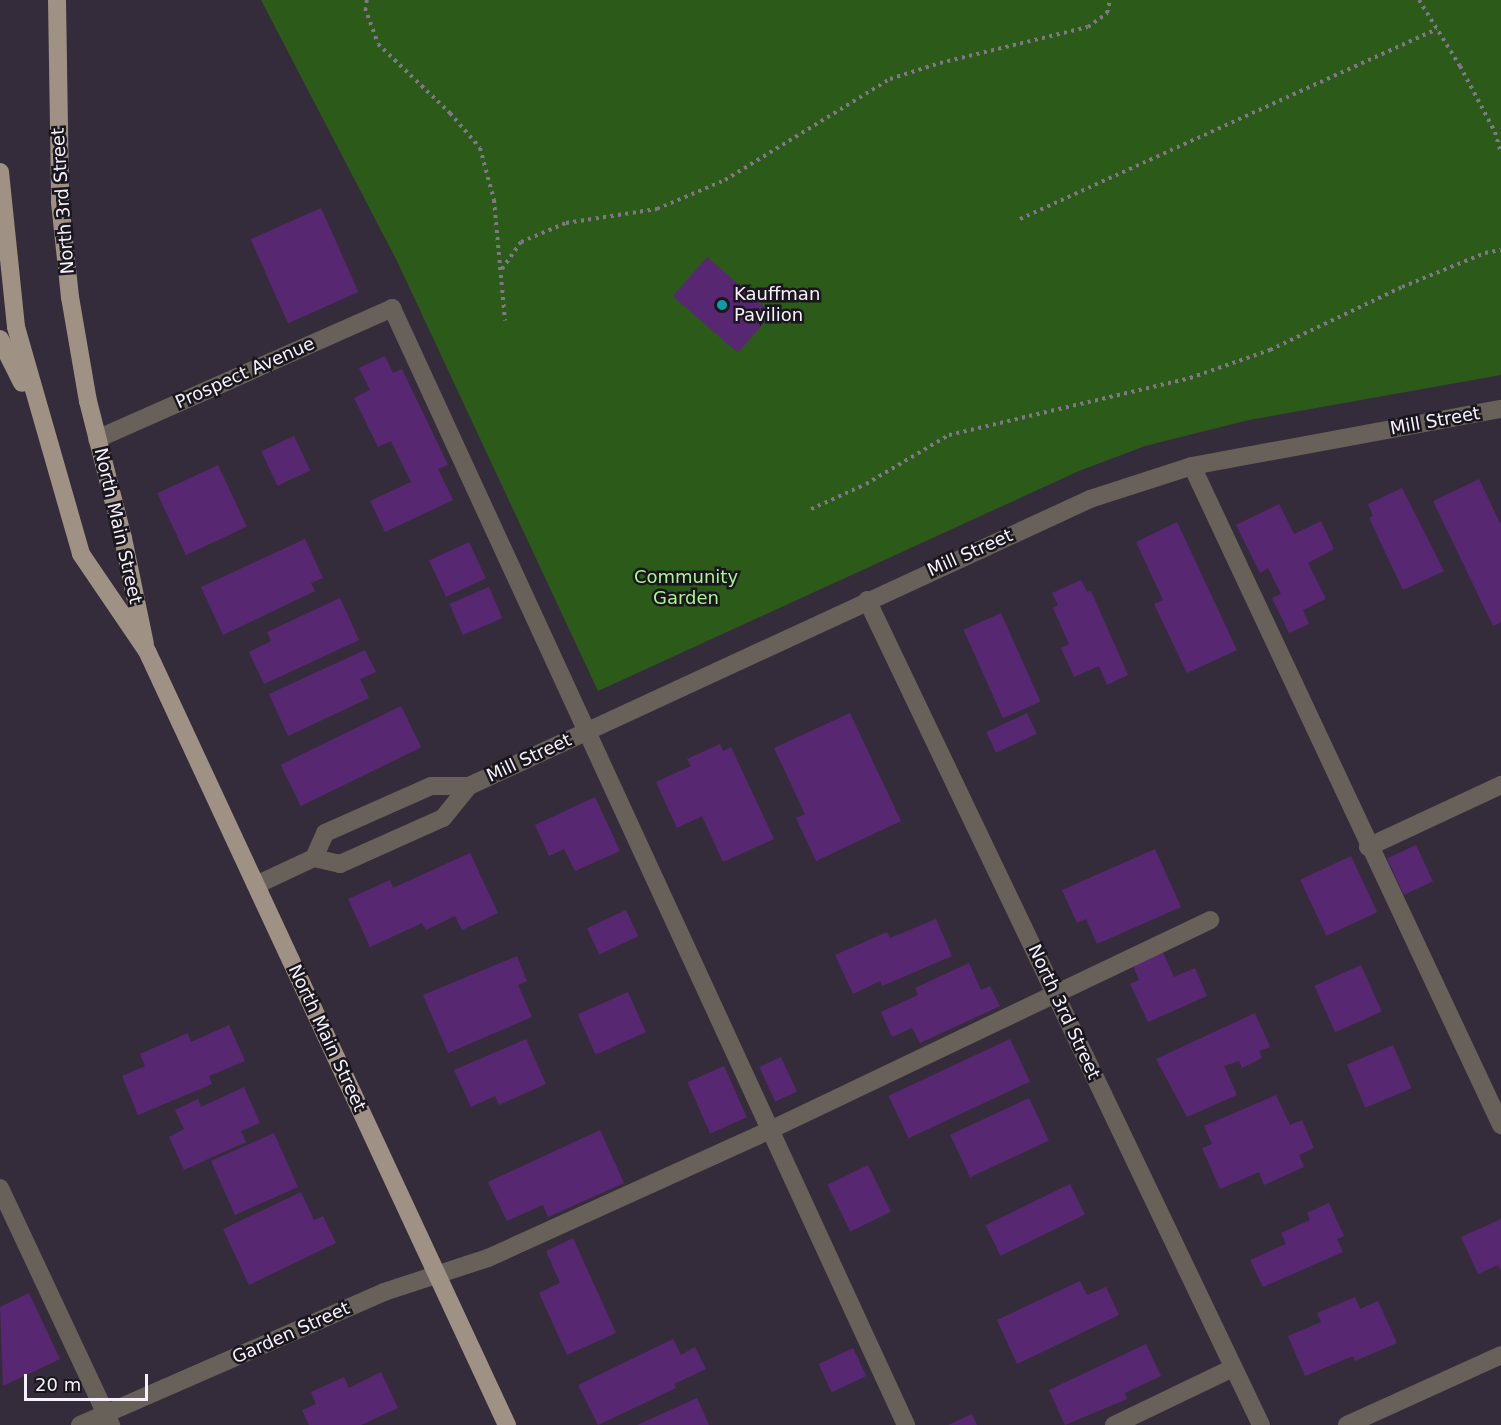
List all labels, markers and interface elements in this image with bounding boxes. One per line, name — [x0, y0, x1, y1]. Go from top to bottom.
street label: North 3rd Street — [47, 127, 79, 275]
place label: Kauffman Pavilion — [734, 284, 820, 326]
marker: Kauffman Pavilion — [715, 298, 729, 312]
street label: Prospect Avenue — [172, 333, 318, 413]
street label: Mill Street — [1388, 402, 1482, 440]
street label: North Main Street — [90, 446, 146, 606]
street label: Mill Street — [924, 525, 1016, 581]
park label: Community Garden — [634, 567, 738, 610]
street label: Mill Street — [483, 729, 575, 787]
street label: North 3rd Street — [1023, 941, 1105, 1083]
street label: North Main Street — [284, 961, 370, 1115]
street label: Garden Street — [229, 1297, 353, 1369]
scale bar — [27, 1362, 152, 1400]
text: 20 m — [35, 1374, 81, 1395]

